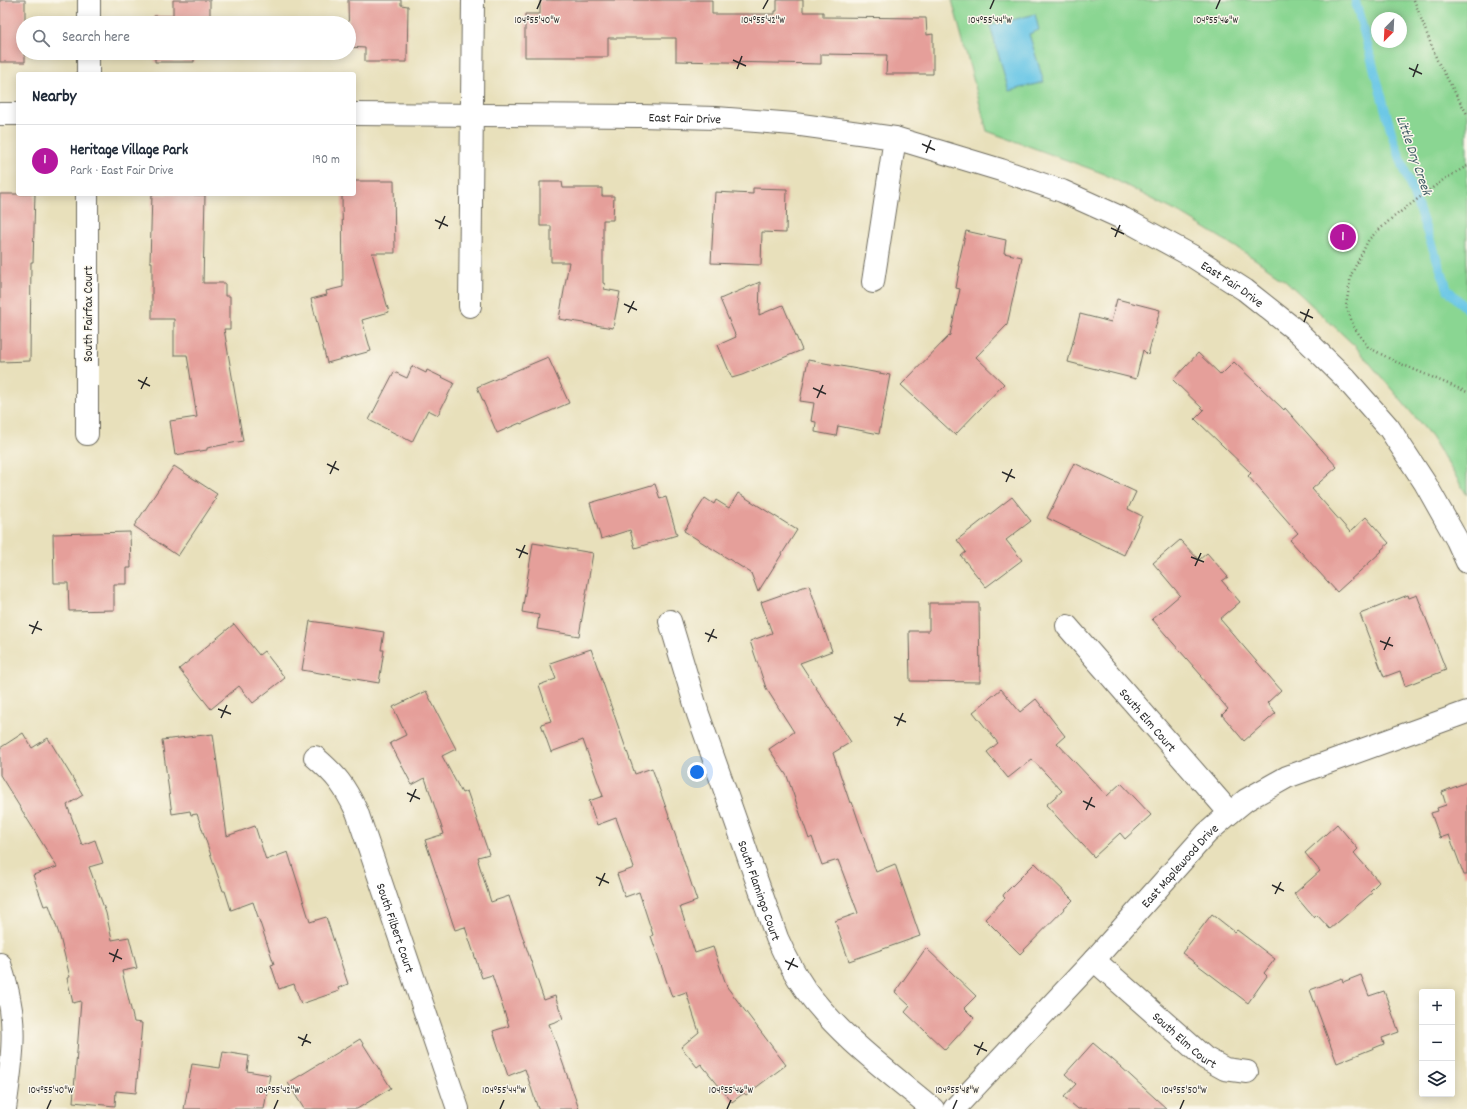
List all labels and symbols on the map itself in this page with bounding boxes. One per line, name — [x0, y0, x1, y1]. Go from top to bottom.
north arrow — [1371, 12, 1407, 48]
text: 104°55'40"W — [514, 14, 560, 28]
text: 104°55'42"W — [741, 14, 785, 28]
text: 104°55'44"W — [968, 14, 1012, 28]
text: 104°55'46"W — [1194, 14, 1239, 28]
street label: East Fair Drive — [648, 109, 722, 130]
water label: Little Dry Creek — [1390, 113, 1436, 199]
pin: 1 — [1330, 222, 1356, 252]
street label: East Fair Drive — [1196, 257, 1267, 313]
street label: South Fairfax Court — [80, 266, 99, 362]
street label: South Elm Court — [1113, 685, 1180, 757]
your location — [687, 762, 707, 782]
street label: East Maplewood Drive — [1138, 820, 1224, 913]
street label: South Flamingo Court — [731, 838, 784, 944]
street label: South Filbert Court — [370, 881, 418, 976]
street label: South Elm Court — [1147, 1009, 1220, 1075]
text: 104°55'40"W — [28, 1084, 74, 1098]
text: 104°55'42"W — [256, 1084, 300, 1098]
text: 104°55'44"W — [482, 1084, 526, 1098]
text: 104°55'46"W — [709, 1084, 754, 1098]
text: 104°55'48"W — [935, 1084, 979, 1098]
text: 104°55'50"W — [1161, 1084, 1207, 1098]

